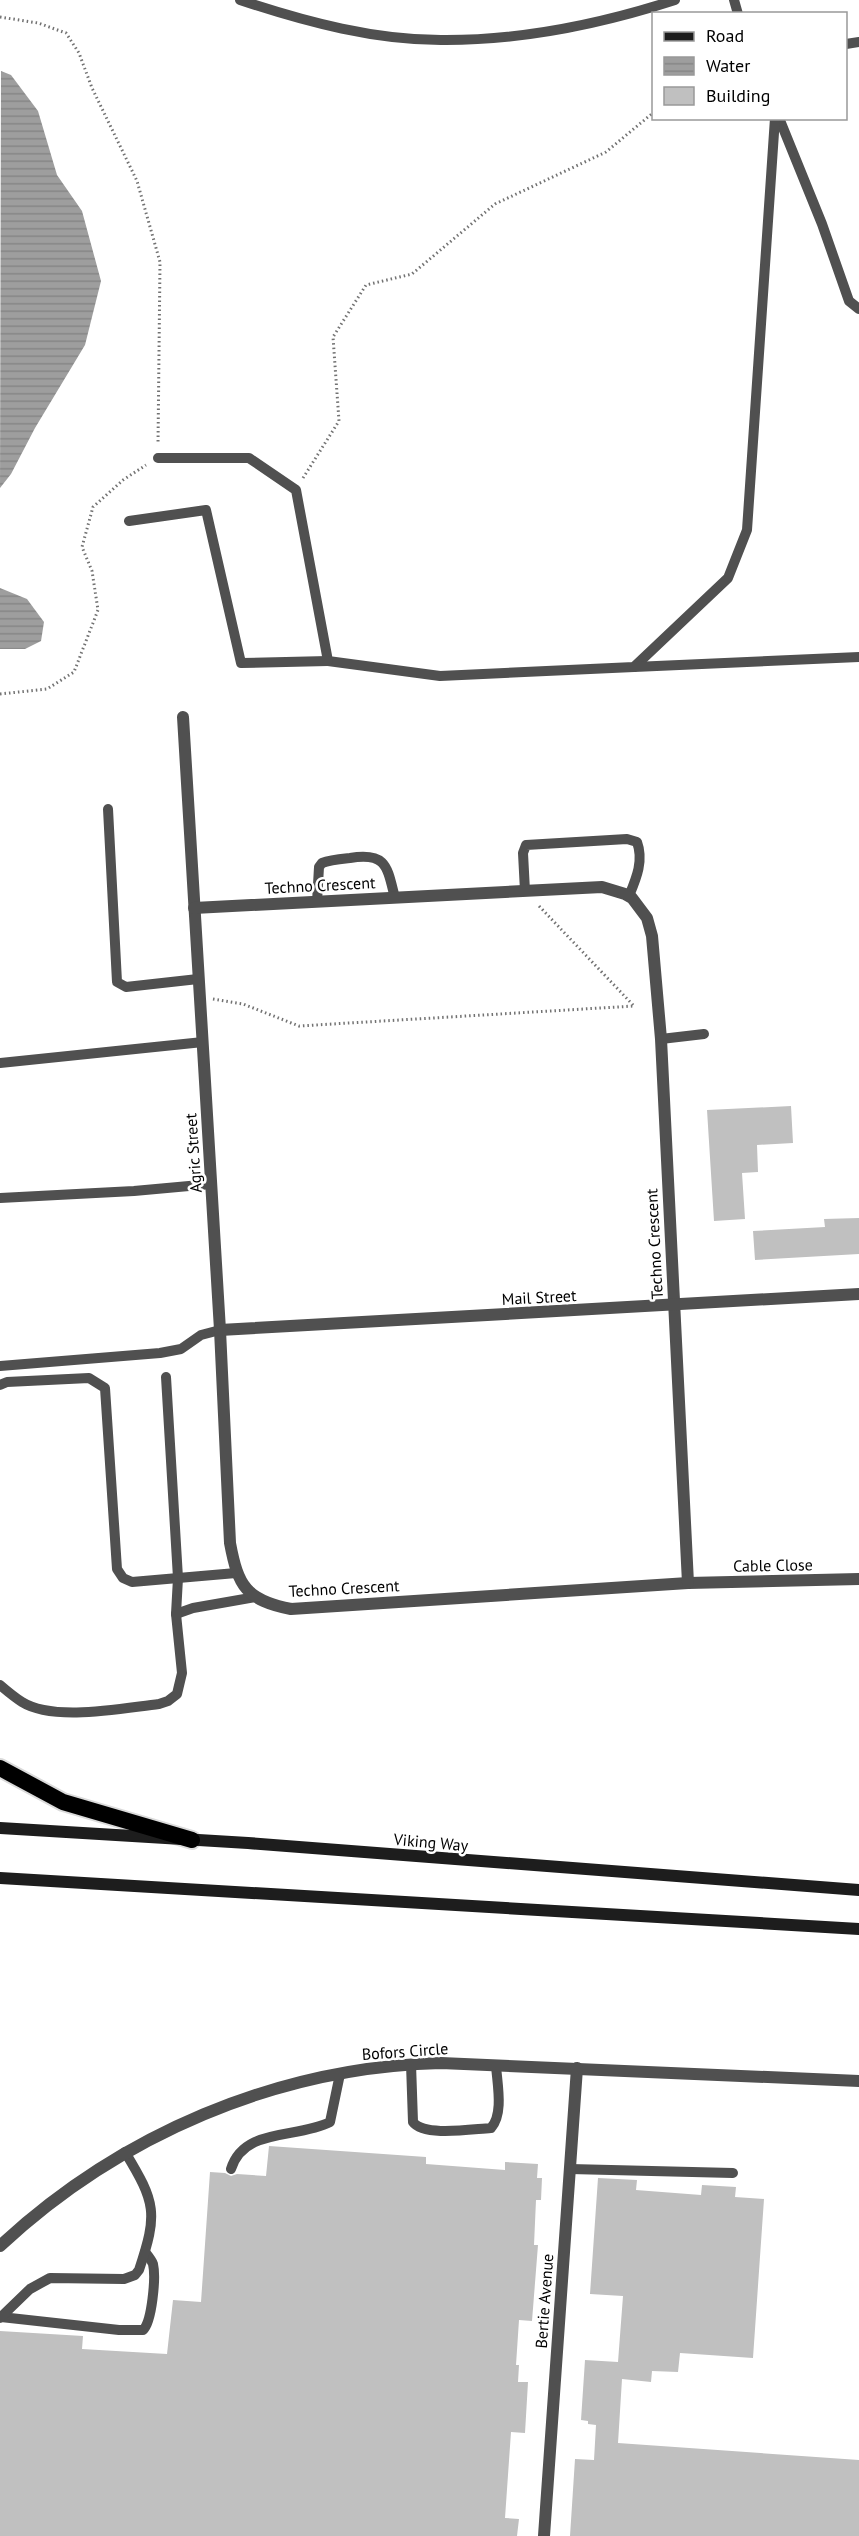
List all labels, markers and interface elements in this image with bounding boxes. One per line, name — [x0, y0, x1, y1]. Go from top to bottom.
legend — [652, 12, 847, 120]
text: Road — [706, 24, 744, 47]
text: Water — [706, 54, 750, 77]
text: Building — [706, 84, 770, 107]
street label: Techno Crescent — [264, 872, 376, 898]
street label: Agric Street — [180, 1112, 206, 1193]
street label: Techno Crescent — [641, 1188, 667, 1300]
street label: Mail Street — [501, 1285, 577, 1309]
street label: Cable Close — [733, 1554, 813, 1576]
street label: Techno Crescent — [288, 1575, 400, 1601]
street label: Viking Way — [392, 1829, 470, 1855]
street label: Bofors Circle — [361, 2038, 449, 2064]
street label: Bertie Avenue — [531, 2253, 557, 2349]

